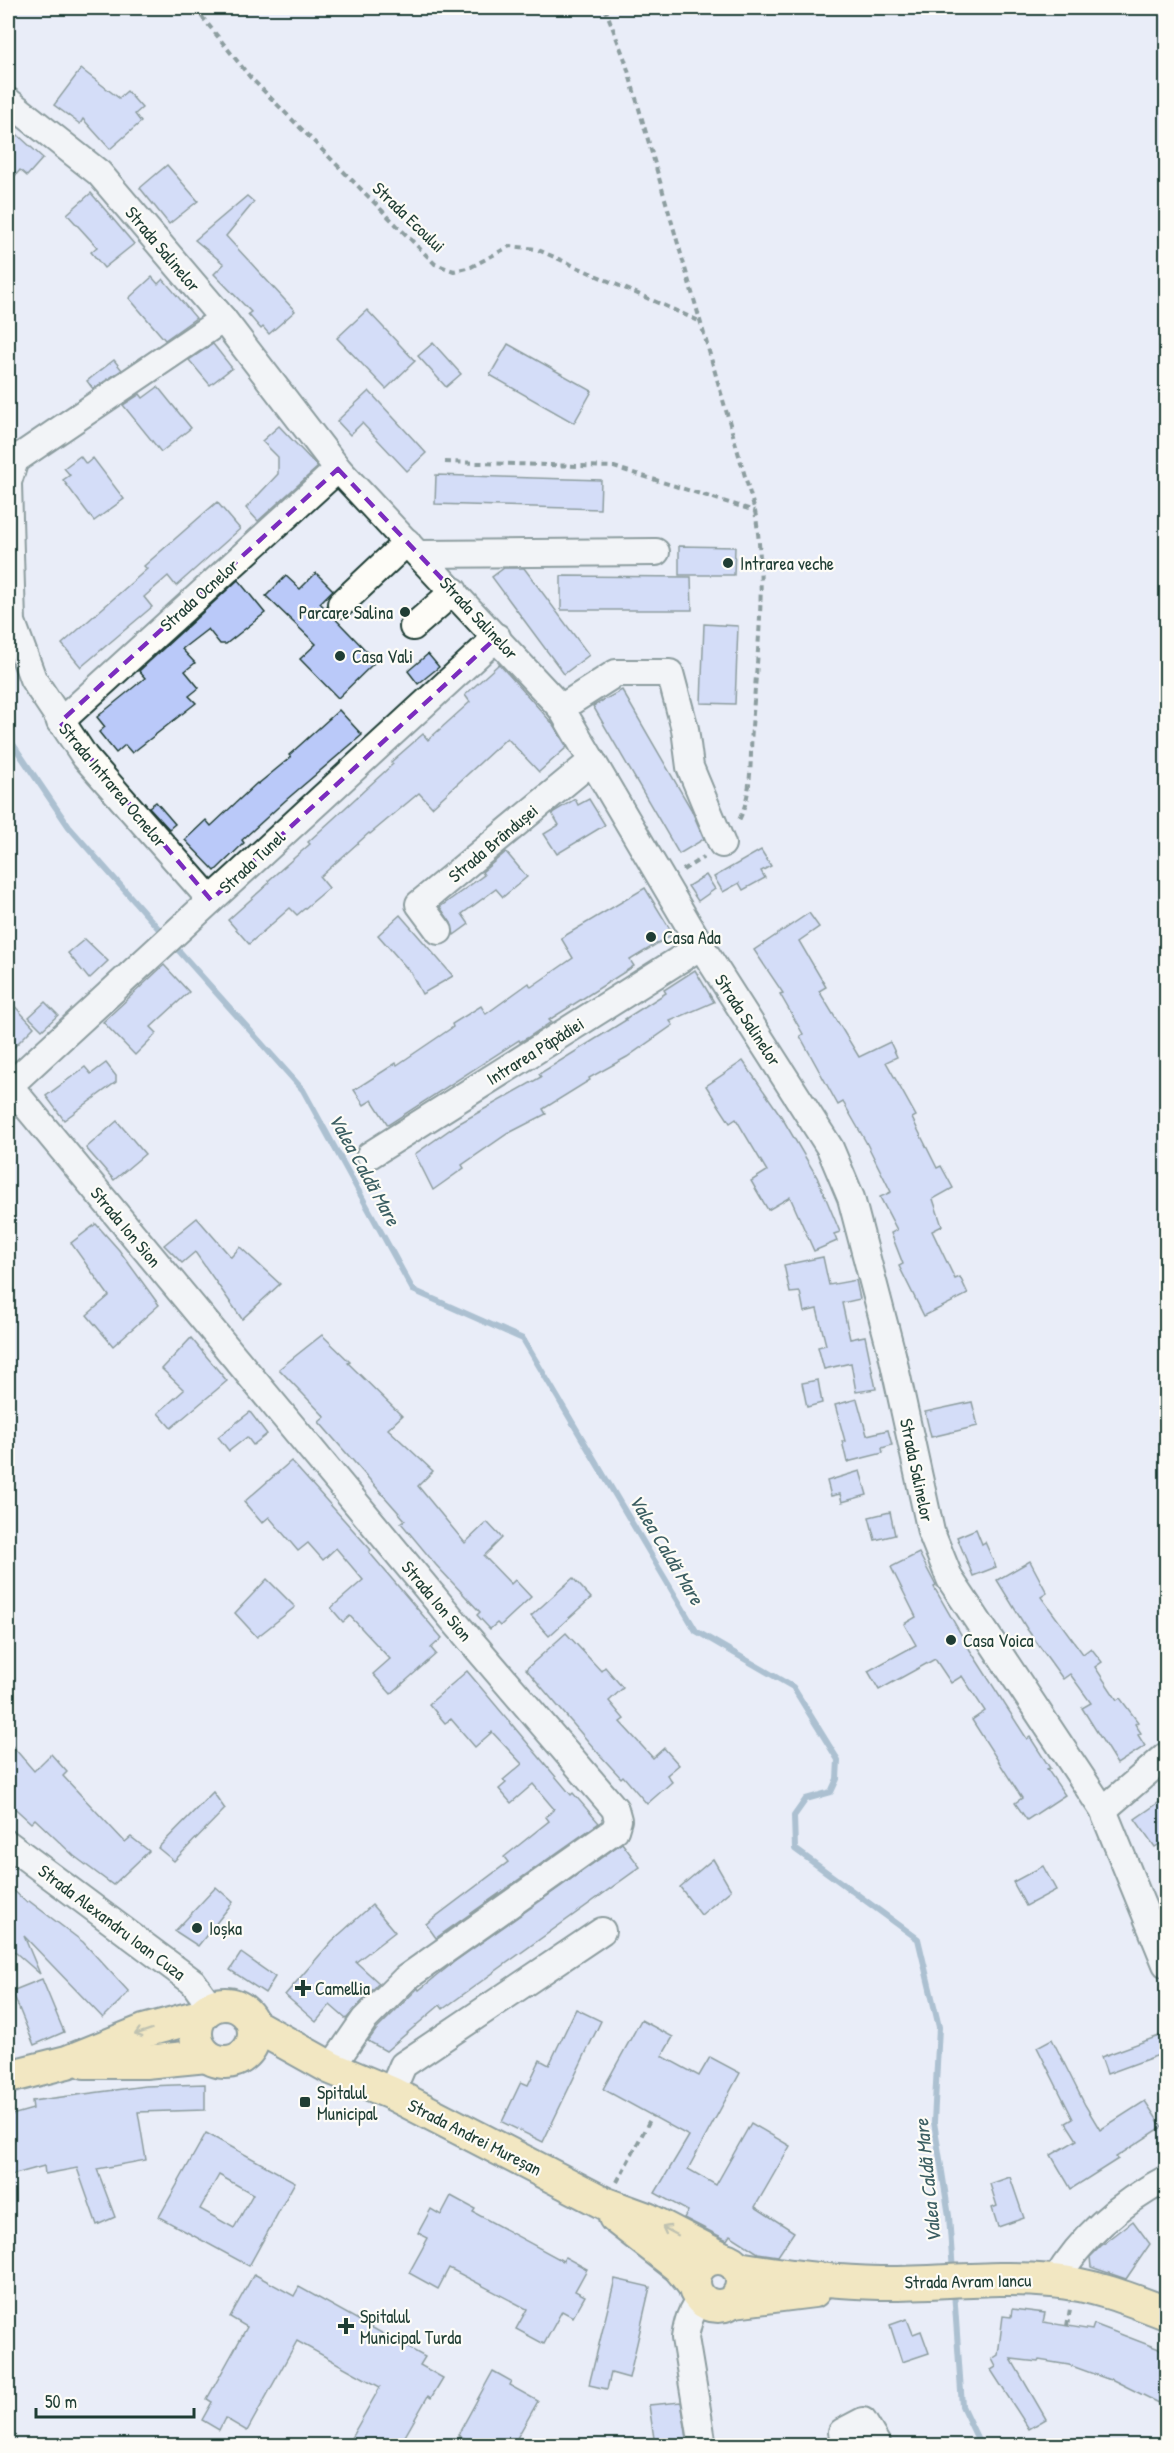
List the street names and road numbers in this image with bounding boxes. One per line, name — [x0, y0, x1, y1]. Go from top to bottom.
street label: Strada Ecoului — [367, 176, 451, 258]
street label: Strada Salinelor — [120, 201, 206, 297]
street label: Strada Ocnelor — [154, 553, 244, 637]
street label: Strada Salinelor — [434, 571, 524, 665]
street label: Strada Intrarea Ocnelor — [53, 717, 173, 853]
street label: Strada Brândușei — [443, 798, 543, 888]
street label: Strada Tunel — [213, 825, 291, 899]
street label: Strada Salinelor — [709, 969, 787, 1071]
street label: Intrarea Păpădiei — [481, 1011, 589, 1091]
street label: Strada Ion Sion — [85, 1181, 167, 1273]
street label: Strada Salinelor — [894, 1416, 940, 1524]
street label: Strada Ion Sion — [396, 1555, 478, 1647]
street label: Strada Alexandru Ioan Cuza — [33, 1858, 191, 1986]
street label: Strada Andrei Mureșan — [404, 2092, 546, 2182]
street label: Strada Avram Iancu — [904, 2267, 1032, 2295]

